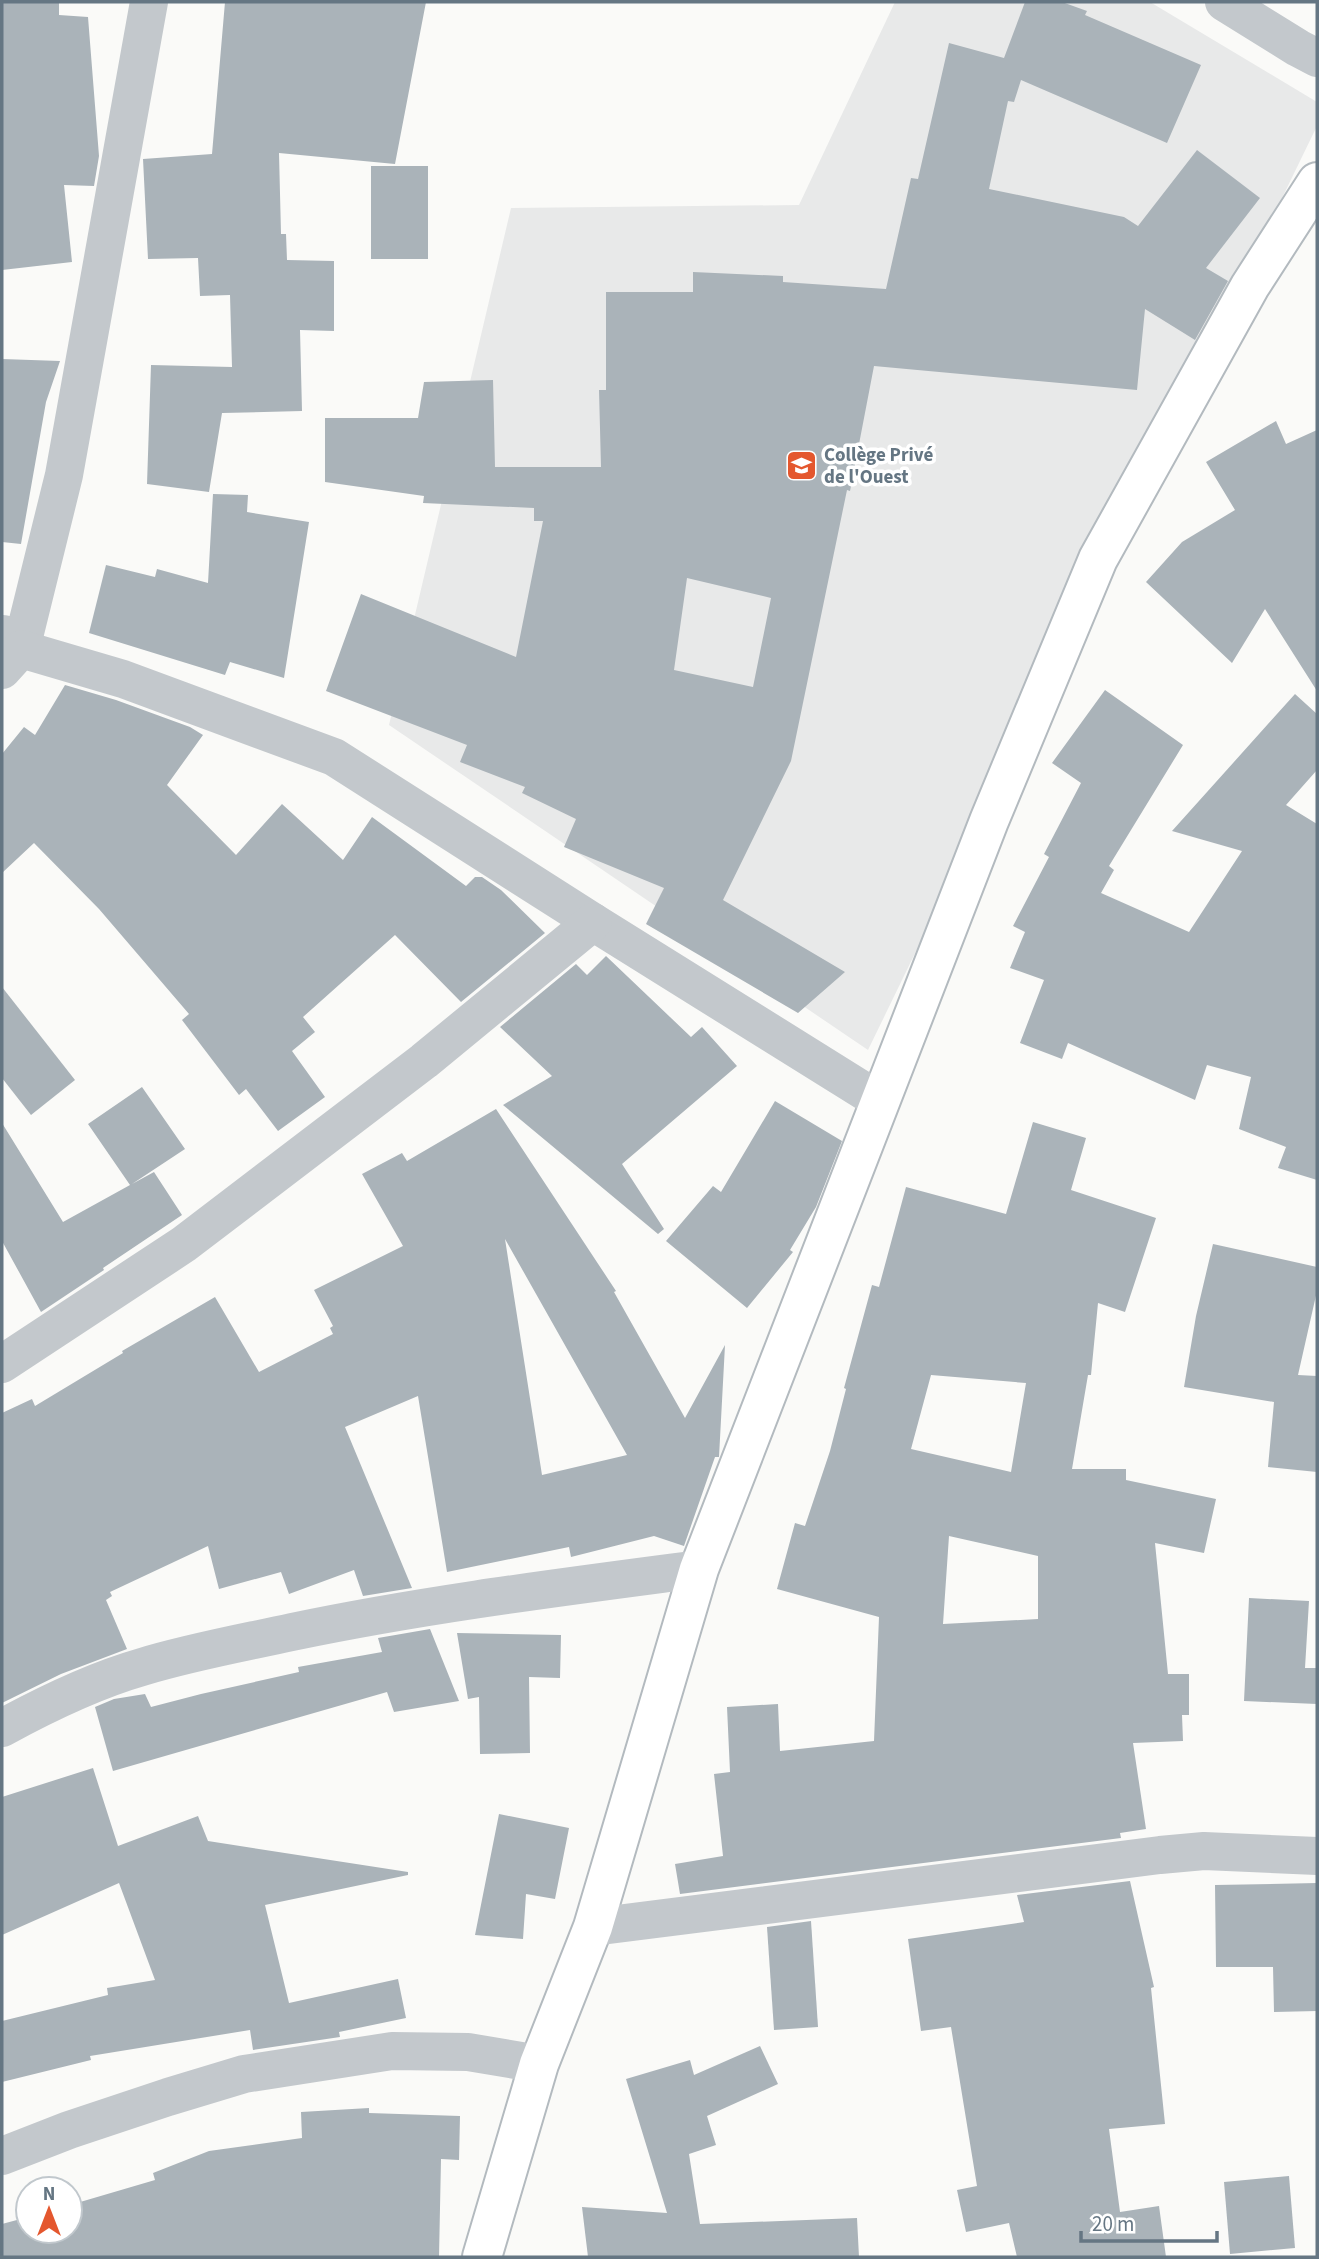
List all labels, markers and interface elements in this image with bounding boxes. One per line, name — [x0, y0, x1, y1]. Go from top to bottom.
place label: Collège Privé de l'Ouest — [824, 442, 933, 491]
school or university icon: Collège Privé de l'Ouest — [784, 449, 818, 483]
north arrow — [14, 2175, 84, 2245]
text: N — [43, 2181, 55, 2208]
scale bar — [1081, 2200, 1218, 2244]
text: 20 m — [1092, 2209, 1134, 2239]

